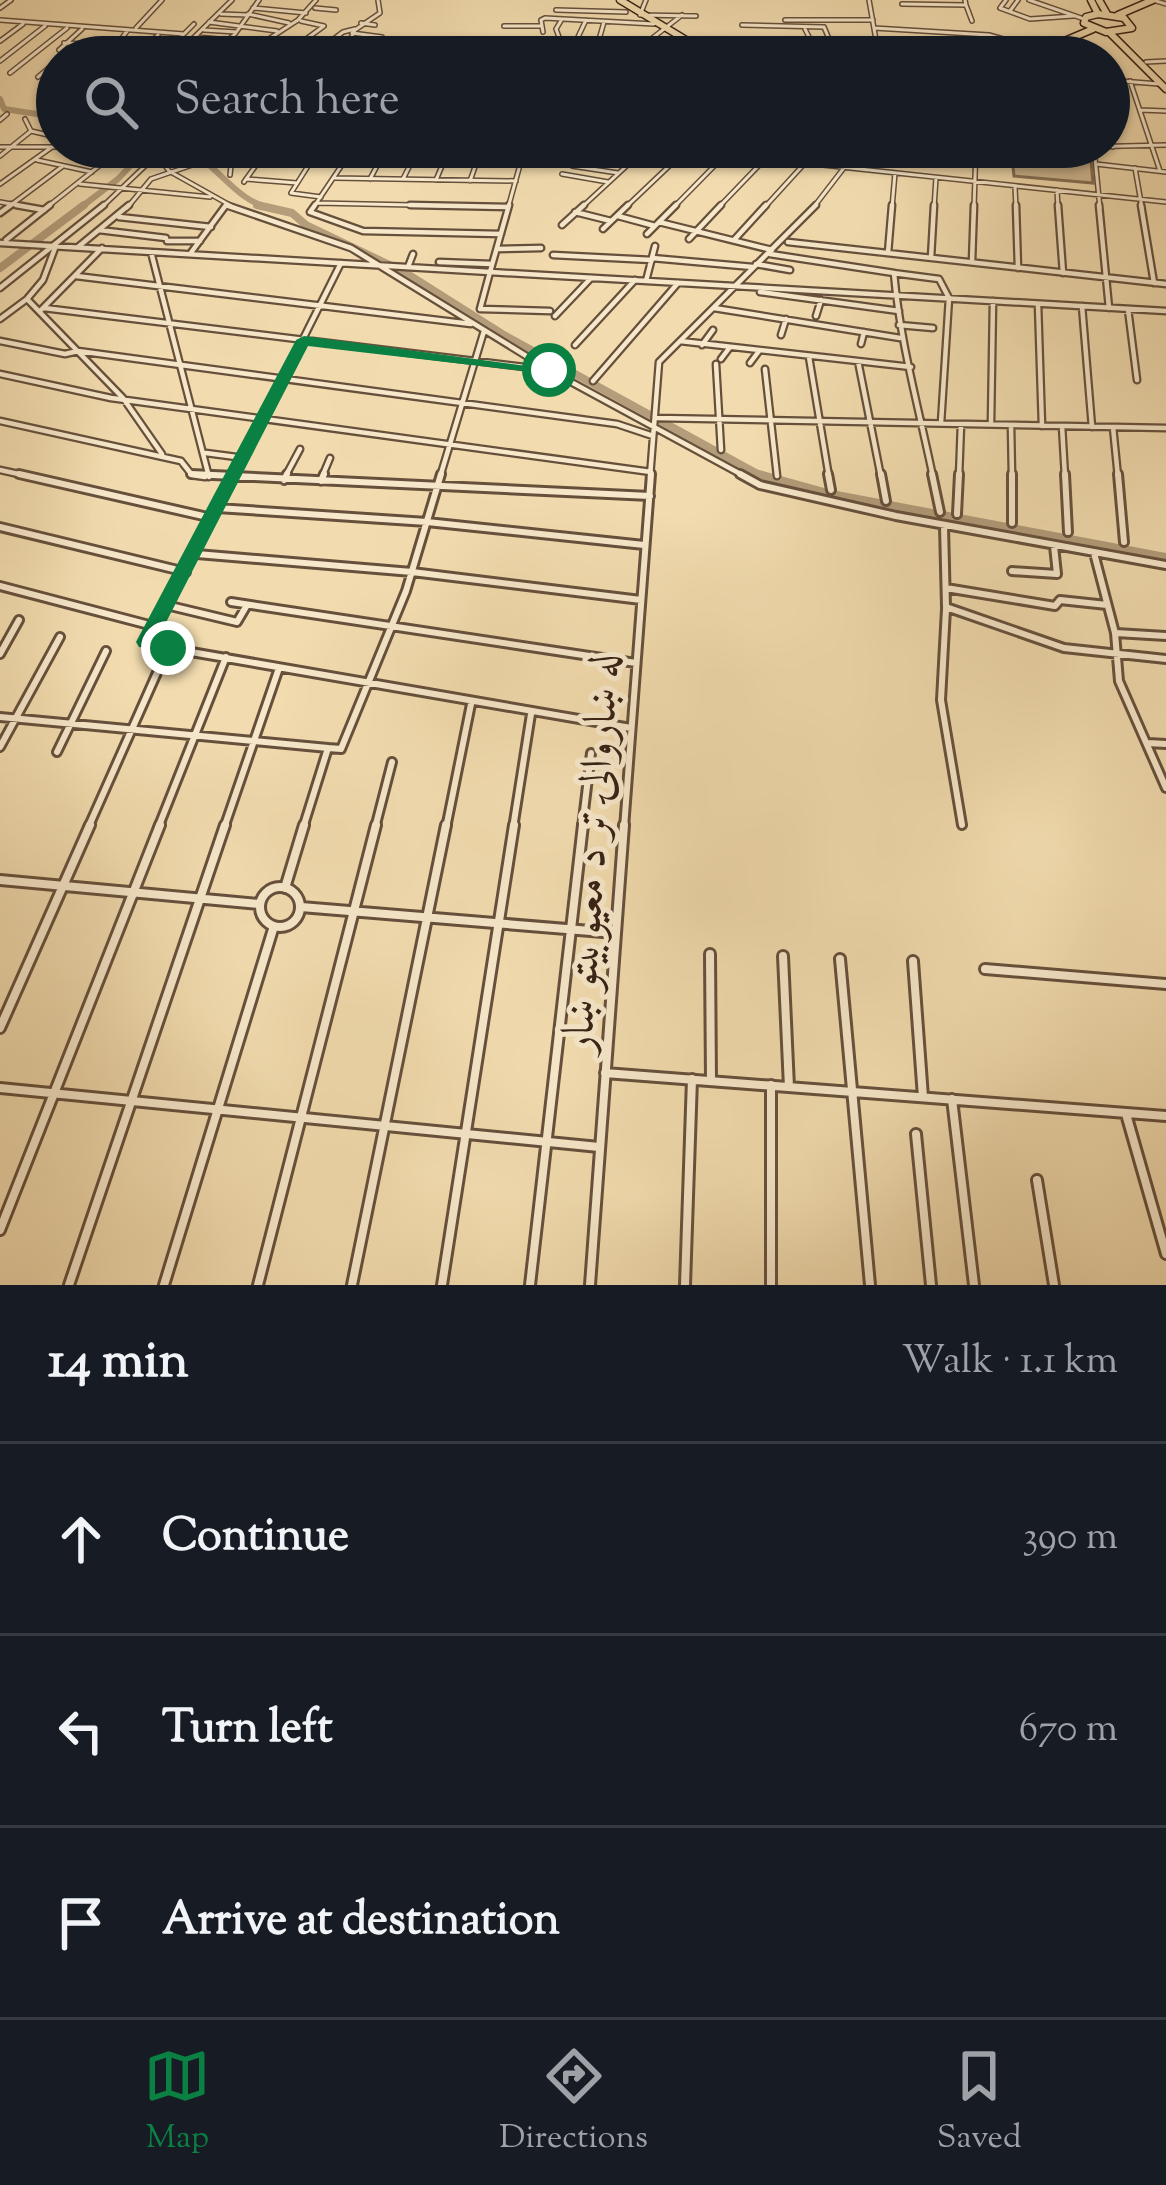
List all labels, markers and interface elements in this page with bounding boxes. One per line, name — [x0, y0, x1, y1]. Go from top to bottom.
search box — [36, 36, 1130, 168]
icon: search — [78, 69, 144, 135]
text: Search here — [174, 70, 400, 135]
route start — [522, 343, 576, 397]
route end — [141, 621, 195, 675]
street label: له ښاروالۍ تر د معیوبیتو ښار — [548, 652, 641, 1059]
text: 14 min — [48, 1327, 189, 1400]
text: Walk · 1.1 km — [902, 1335, 1118, 1391]
icon: ahead — [48, 1506, 114, 1572]
text: Continue — [162, 1506, 349, 1571]
text: 390 m — [1022, 1511, 1118, 1567]
icon: left — [48, 1698, 114, 1764]
text: Turn left — [162, 1698, 333, 1763]
text: 670 m — [1019, 1703, 1118, 1759]
icon: arrive — [48, 1890, 114, 1956]
text: Arrive at destination — [162, 1890, 560, 1955]
tab: Map — [144, 2043, 210, 2163]
tab: Directions — [499, 2043, 648, 2163]
tab: Saved — [937, 2043, 1022, 2163]

